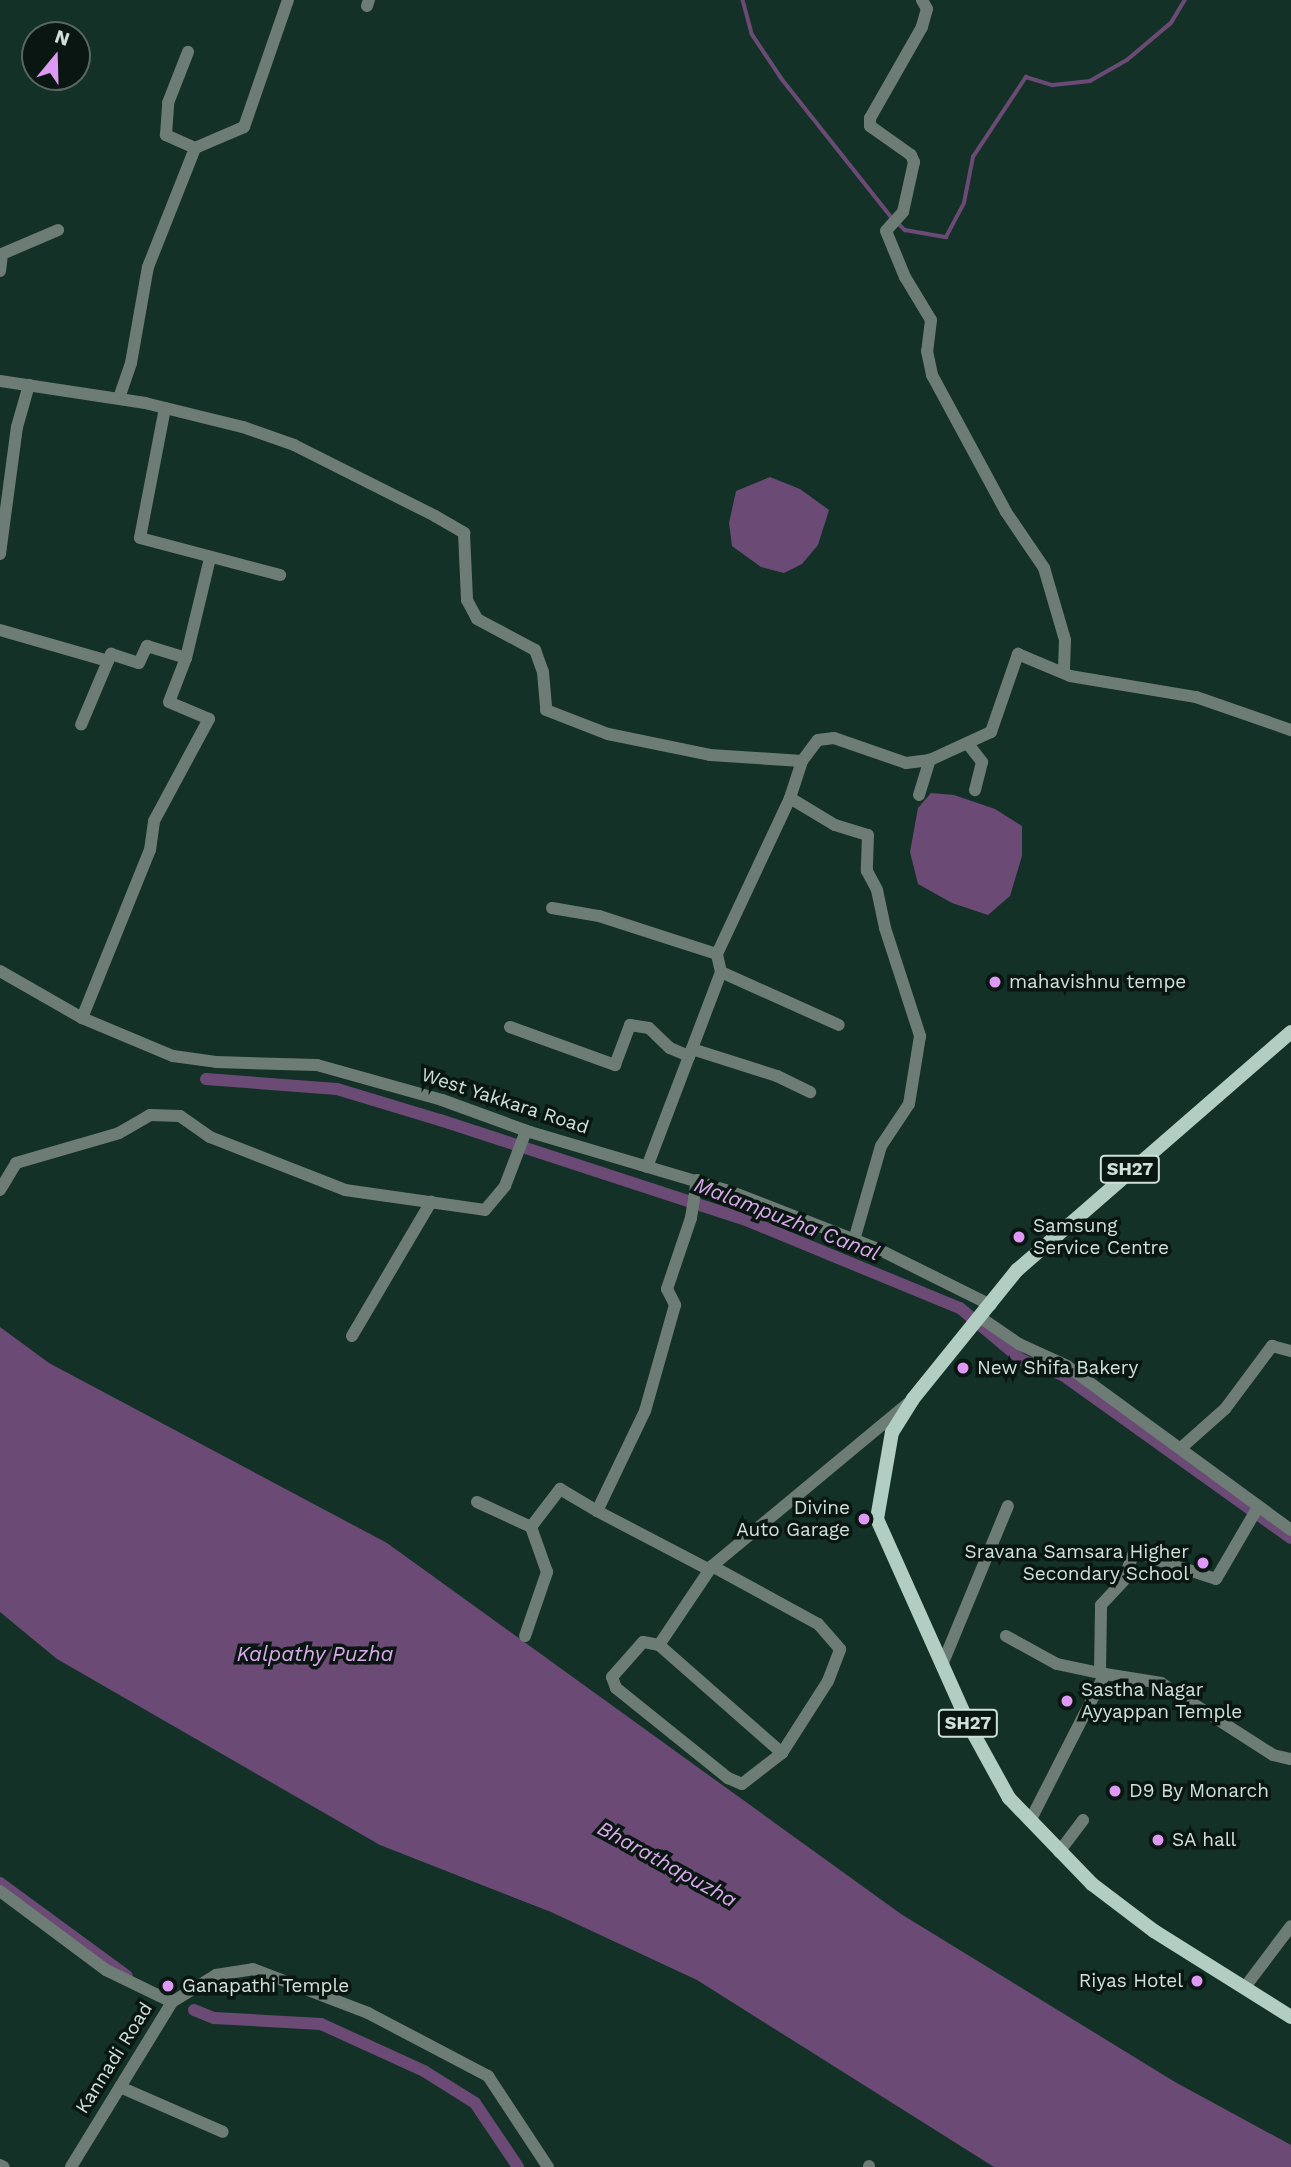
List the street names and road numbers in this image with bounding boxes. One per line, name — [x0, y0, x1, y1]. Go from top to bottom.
street label: West Yakkara Road — [418, 1063, 592, 1139]
road number: SH27 — [1098, 1154, 1162, 1184]
road number: SH27 — [936, 1708, 1000, 1738]
street label: Kannadi Road — [71, 1998, 157, 2118]

